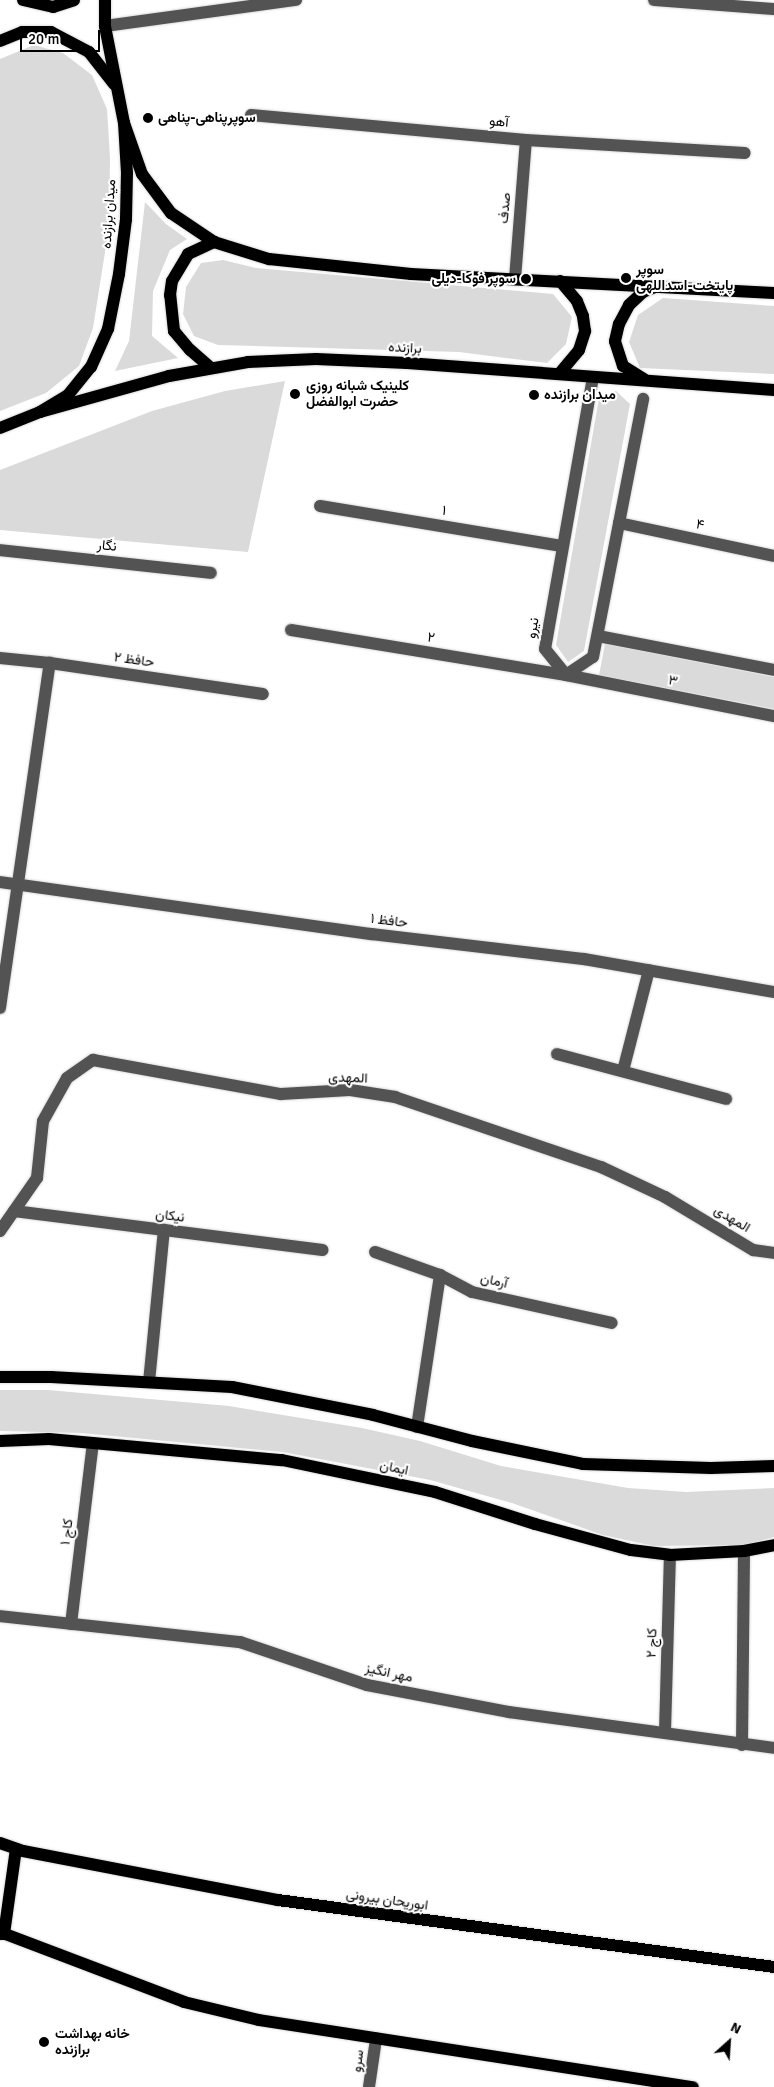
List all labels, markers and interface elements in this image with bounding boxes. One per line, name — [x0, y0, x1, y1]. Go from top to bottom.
scale bar — [22, 20, 102, 52]
text: 20 m — [28, 30, 59, 48]
place label: سوپرپناهی-پناهی — [158, 110, 256, 126]
marker: سوپرپناهی-پناهی — [142, 112, 154, 124]
street label: آهو — [489, 113, 509, 131]
street label: میدان برازنده — [98, 179, 120, 249]
street label: صدف — [495, 192, 515, 224]
place label: سوپر پایتخت-اسداللهی — [636, 262, 733, 294]
place label: سوپر فوکا-دیلی — [431, 271, 516, 287]
marker: سوپر پایتخت-اسداللهی — [620, 272, 632, 284]
marker: سوپر فوکا-دیلی — [520, 273, 532, 285]
street label: برازنده — [388, 339, 422, 357]
place label: کلینیک شبانه روزی حضرت ابوالفضل — [306, 378, 409, 411]
marker: کلینیک شبانه روزی حضرت ابوالفضل — [288, 387, 302, 401]
place label: میدان برازنده — [544, 387, 616, 403]
marker: میدان برازنده — [528, 389, 540, 401]
street label: ۱ — [441, 502, 447, 520]
street label: ۴ — [694, 516, 706, 534]
street label: نگار — [96, 537, 118, 555]
street label: نیرو — [523, 616, 543, 640]
street label: ۲ — [426, 629, 436, 647]
street label: حافظ ۲ — [113, 649, 155, 671]
street label: ۳ — [667, 672, 679, 690]
street label: حافظ ۱ — [369, 910, 409, 932]
street label: المهدی — [328, 1069, 368, 1087]
street label: المهدی — [711, 1202, 753, 1236]
street label: نیکان — [154, 1206, 186, 1226]
street label: آرمان — [479, 1270, 509, 1292]
street label: ایمان — [378, 1457, 410, 1479]
street label: کاج ۱ — [57, 1518, 77, 1546]
street label: کاج ۲ — [643, 1628, 661, 1658]
street label: مهر انگیز — [364, 1660, 414, 1686]
street label: ابوریحان بیرونی — [345, 1886, 429, 1914]
north arrow — [704, 2017, 754, 2067]
text: N — [728, 2018, 744, 2038]
place label: خانه بهداشت برازنده — [55, 2026, 130, 2058]
marker: خانه بهداشت برازنده — [37, 2035, 51, 2049]
street label: سرو — [348, 2049, 368, 2073]

